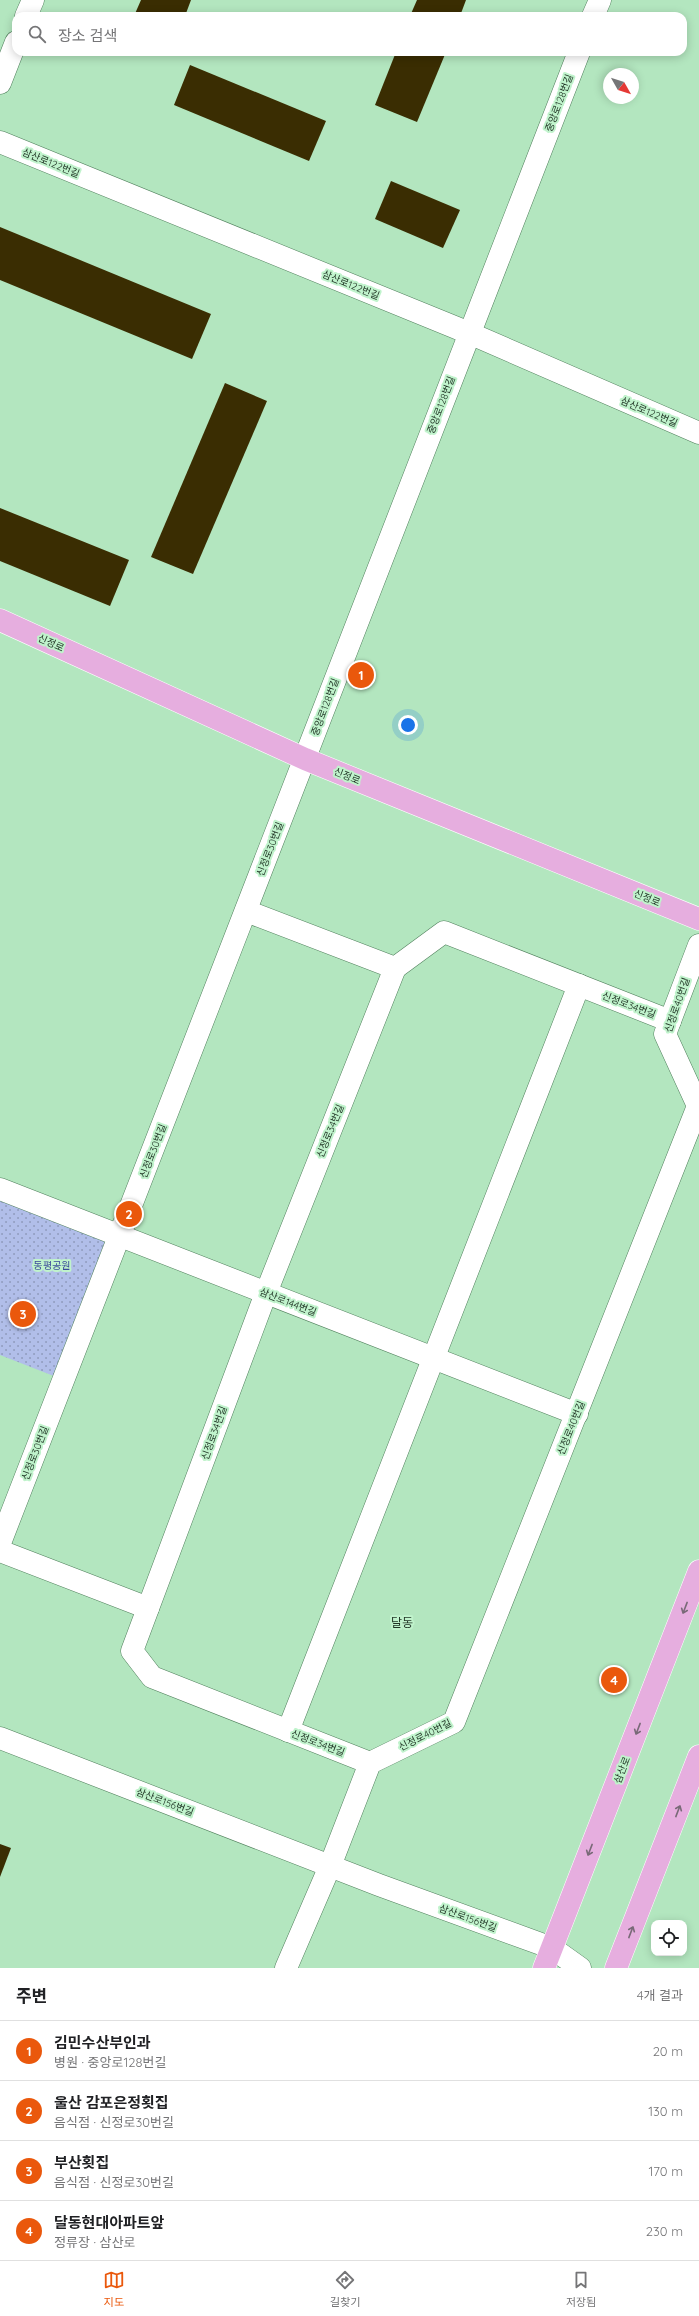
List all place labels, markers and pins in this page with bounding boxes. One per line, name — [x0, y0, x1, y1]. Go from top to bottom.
pin: 1 — [348, 660, 374, 690]
pin: 2 — [116, 1199, 142, 1229]
pin: 3 — [10, 1299, 36, 1329]
pin: 4 — [601, 1665, 627, 1695]

